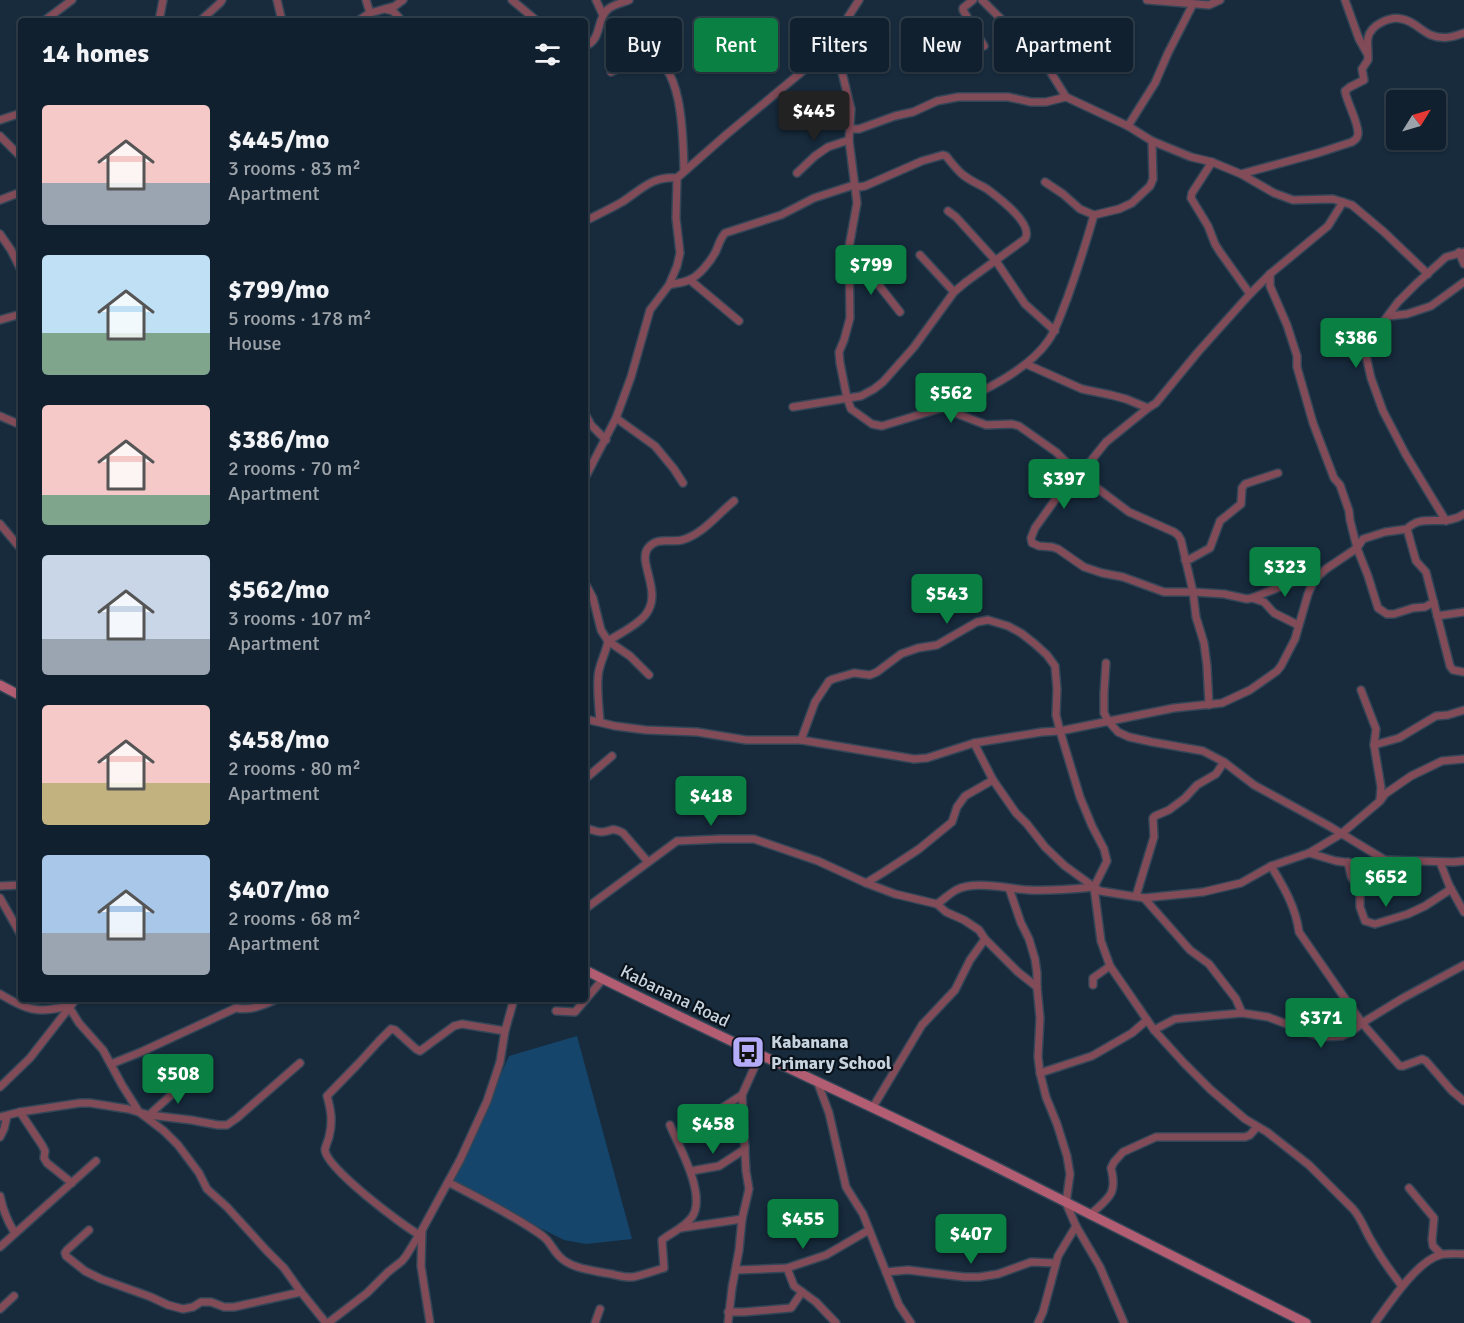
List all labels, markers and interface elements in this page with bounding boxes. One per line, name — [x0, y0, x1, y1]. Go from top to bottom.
chip: Buy — [606, 18, 682, 72]
chip: Rent — [694, 18, 778, 72]
chip: Filters — [790, 18, 889, 72]
chip: New — [901, 18, 982, 72]
chip: Apartment — [994, 18, 1133, 72]
text: 14 homes — [42, 38, 149, 70]
icon: filters — [531, 38, 564, 71]
north arrow — [1386, 90, 1446, 150]
map controls — [1386, 90, 1446, 150]
pin: $445 — [778, 91, 850, 142]
text: $445 — [792, 98, 836, 123]
text: $445/mo — [228, 124, 329, 156]
icon: home — [90, 129, 162, 201]
text: 3 rooms · 83 m² — [228, 156, 361, 181]
text: Apartment — [228, 181, 320, 206]
pin: $799 — [835, 245, 907, 296]
text: $799 — [849, 252, 893, 277]
text: $799/mo — [228, 274, 329, 306]
icon: home — [90, 279, 162, 351]
text: 5 rooms · 178 m² — [228, 306, 372, 331]
pin: $386 — [1320, 318, 1392, 369]
text: $386 — [1334, 325, 1378, 350]
text: House — [228, 331, 282, 356]
pin: $562 — [915, 373, 987, 424]
text: $562 — [929, 380, 973, 405]
text: $386/mo — [228, 424, 329, 456]
icon: home — [90, 429, 162, 501]
text: 2 rooms · 70 m² — [228, 456, 361, 481]
pin: $397 — [1028, 459, 1100, 510]
text: $397 — [1042, 466, 1086, 491]
text: Apartment — [228, 481, 320, 506]
pin: $323 — [1249, 547, 1321, 598]
text: $323 — [1263, 554, 1307, 579]
text: $562/mo — [228, 574, 329, 606]
pin: $543 — [911, 574, 983, 625]
icon: home — [90, 579, 162, 651]
text: $543 — [925, 581, 969, 606]
text: 3 rooms · 107 m² — [228, 606, 372, 631]
text: Apartment — [228, 631, 320, 656]
text: $458/mo — [228, 724, 329, 756]
icon: home — [90, 729, 162, 801]
text: 2 rooms · 80 m² — [228, 756, 361, 781]
pin: $418 — [675, 776, 747, 827]
text: Apartment — [228, 781, 320, 806]
text: $418 — [689, 783, 733, 808]
pin: $652 — [1350, 857, 1422, 908]
text: $652 — [1364, 864, 1408, 889]
text: $407/mo — [228, 874, 329, 906]
icon: home — [90, 879, 162, 951]
text: 2 rooms · 68 m² — [228, 906, 361, 931]
text: Apartment — [228, 931, 320, 956]
street label: Kabanana Road — [617, 960, 733, 1032]
pin: $371 — [1285, 998, 1357, 1049]
text: $371 — [1299, 1005, 1343, 1030]
place label: Kabanana Primary School — [771, 1031, 892, 1074]
bus stop icon: Kabanana Primary School — [730, 1034, 766, 1070]
pin: $508 — [142, 1054, 214, 1105]
text: $508 — [156, 1061, 200, 1086]
pin: $458 — [677, 1104, 749, 1155]
text: $458 — [691, 1111, 735, 1136]
pin: $455 — [767, 1199, 839, 1250]
text: $455 — [781, 1206, 825, 1231]
pin: $407 — [935, 1214, 1007, 1265]
text: $407 — [949, 1221, 993, 1246]

